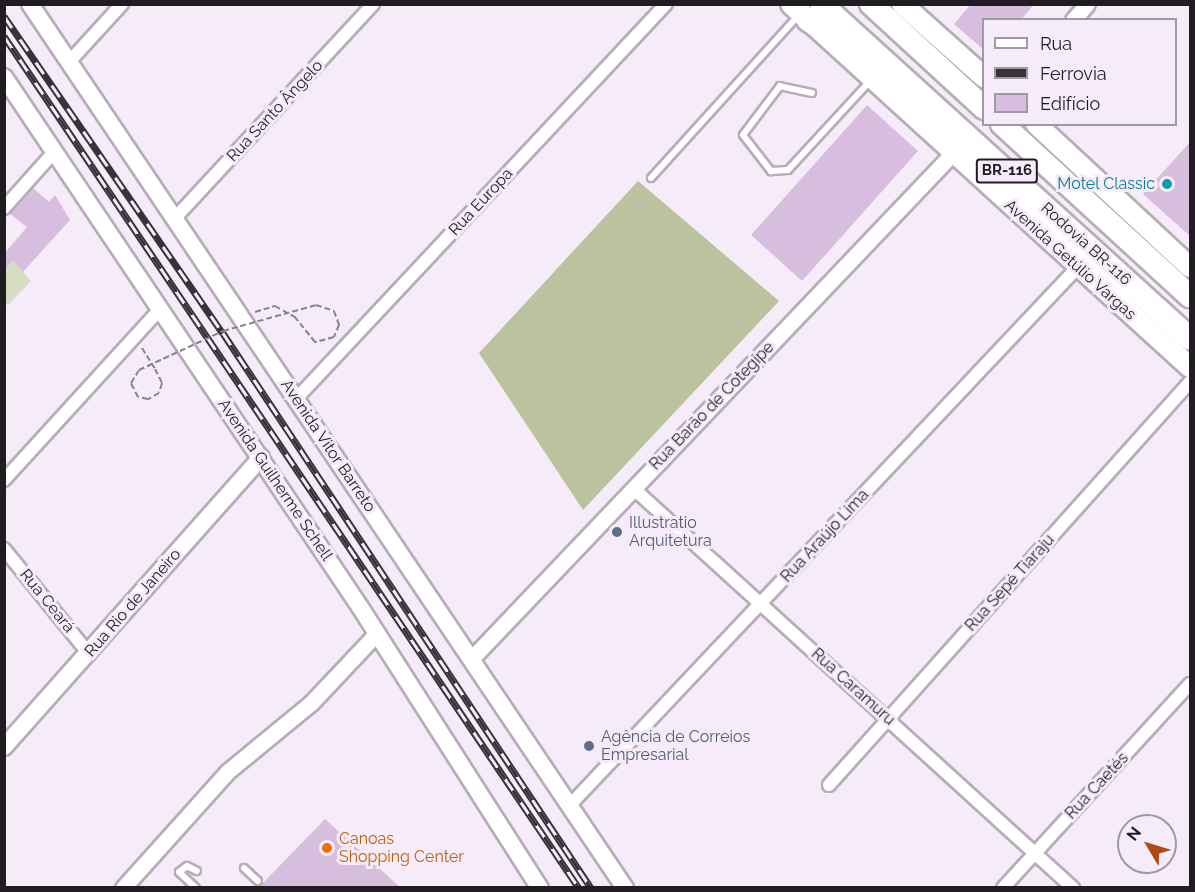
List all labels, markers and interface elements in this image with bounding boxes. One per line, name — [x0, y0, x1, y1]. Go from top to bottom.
legend — [982, 18, 1177, 126]
text: Rua — [1040, 33, 1072, 54]
street label: Rua Santo Ângelo — [223, 56, 327, 166]
text: Ferrovia — [1040, 63, 1107, 84]
text: Edifício — [1040, 93, 1100, 114]
road number: BR-116 — [976, 159, 1038, 183]
street label: Rua Europa — [445, 164, 517, 240]
place label: Motel Classic — [1057, 174, 1155, 194]
marker: Motel Classic — [1160, 177, 1174, 191]
street label: Avenida Getúlio Vargas — [1000, 196, 1140, 324]
street label: Rodovia BR-116 — [1037, 198, 1135, 290]
street label: Rua Barão de Cotegipe — [646, 338, 778, 474]
street label: Avenida Vitor Barreto — [276, 376, 380, 516]
street label: Avenida Guilherme Schell — [214, 396, 336, 564]
street label: Rua Araújo Lima — [777, 485, 873, 587]
place label: Illustratio Arquitetura — [629, 513, 712, 551]
marker: Illustratio Arquitetura — [610, 525, 624, 539]
street label: Rua Sepé Tiaraju — [961, 530, 1059, 636]
street label: Rua Rio de Janeiro — [81, 545, 185, 661]
street label: Rua Ceará — [16, 565, 78, 637]
street label: Rua Caramuru — [807, 644, 899, 730]
place label: Agência de Correios Empresarial — [601, 727, 750, 765]
marker: Agência de Correios Empresarial — [582, 739, 596, 753]
street label: Rua Caetés — [1061, 749, 1133, 823]
north arrow — [1117, 814, 1177, 874]
text: N — [1123, 823, 1145, 845]
place label: Canoas Shopping Center — [339, 829, 464, 867]
marker: Canoas Shopping Center — [320, 841, 334, 855]

